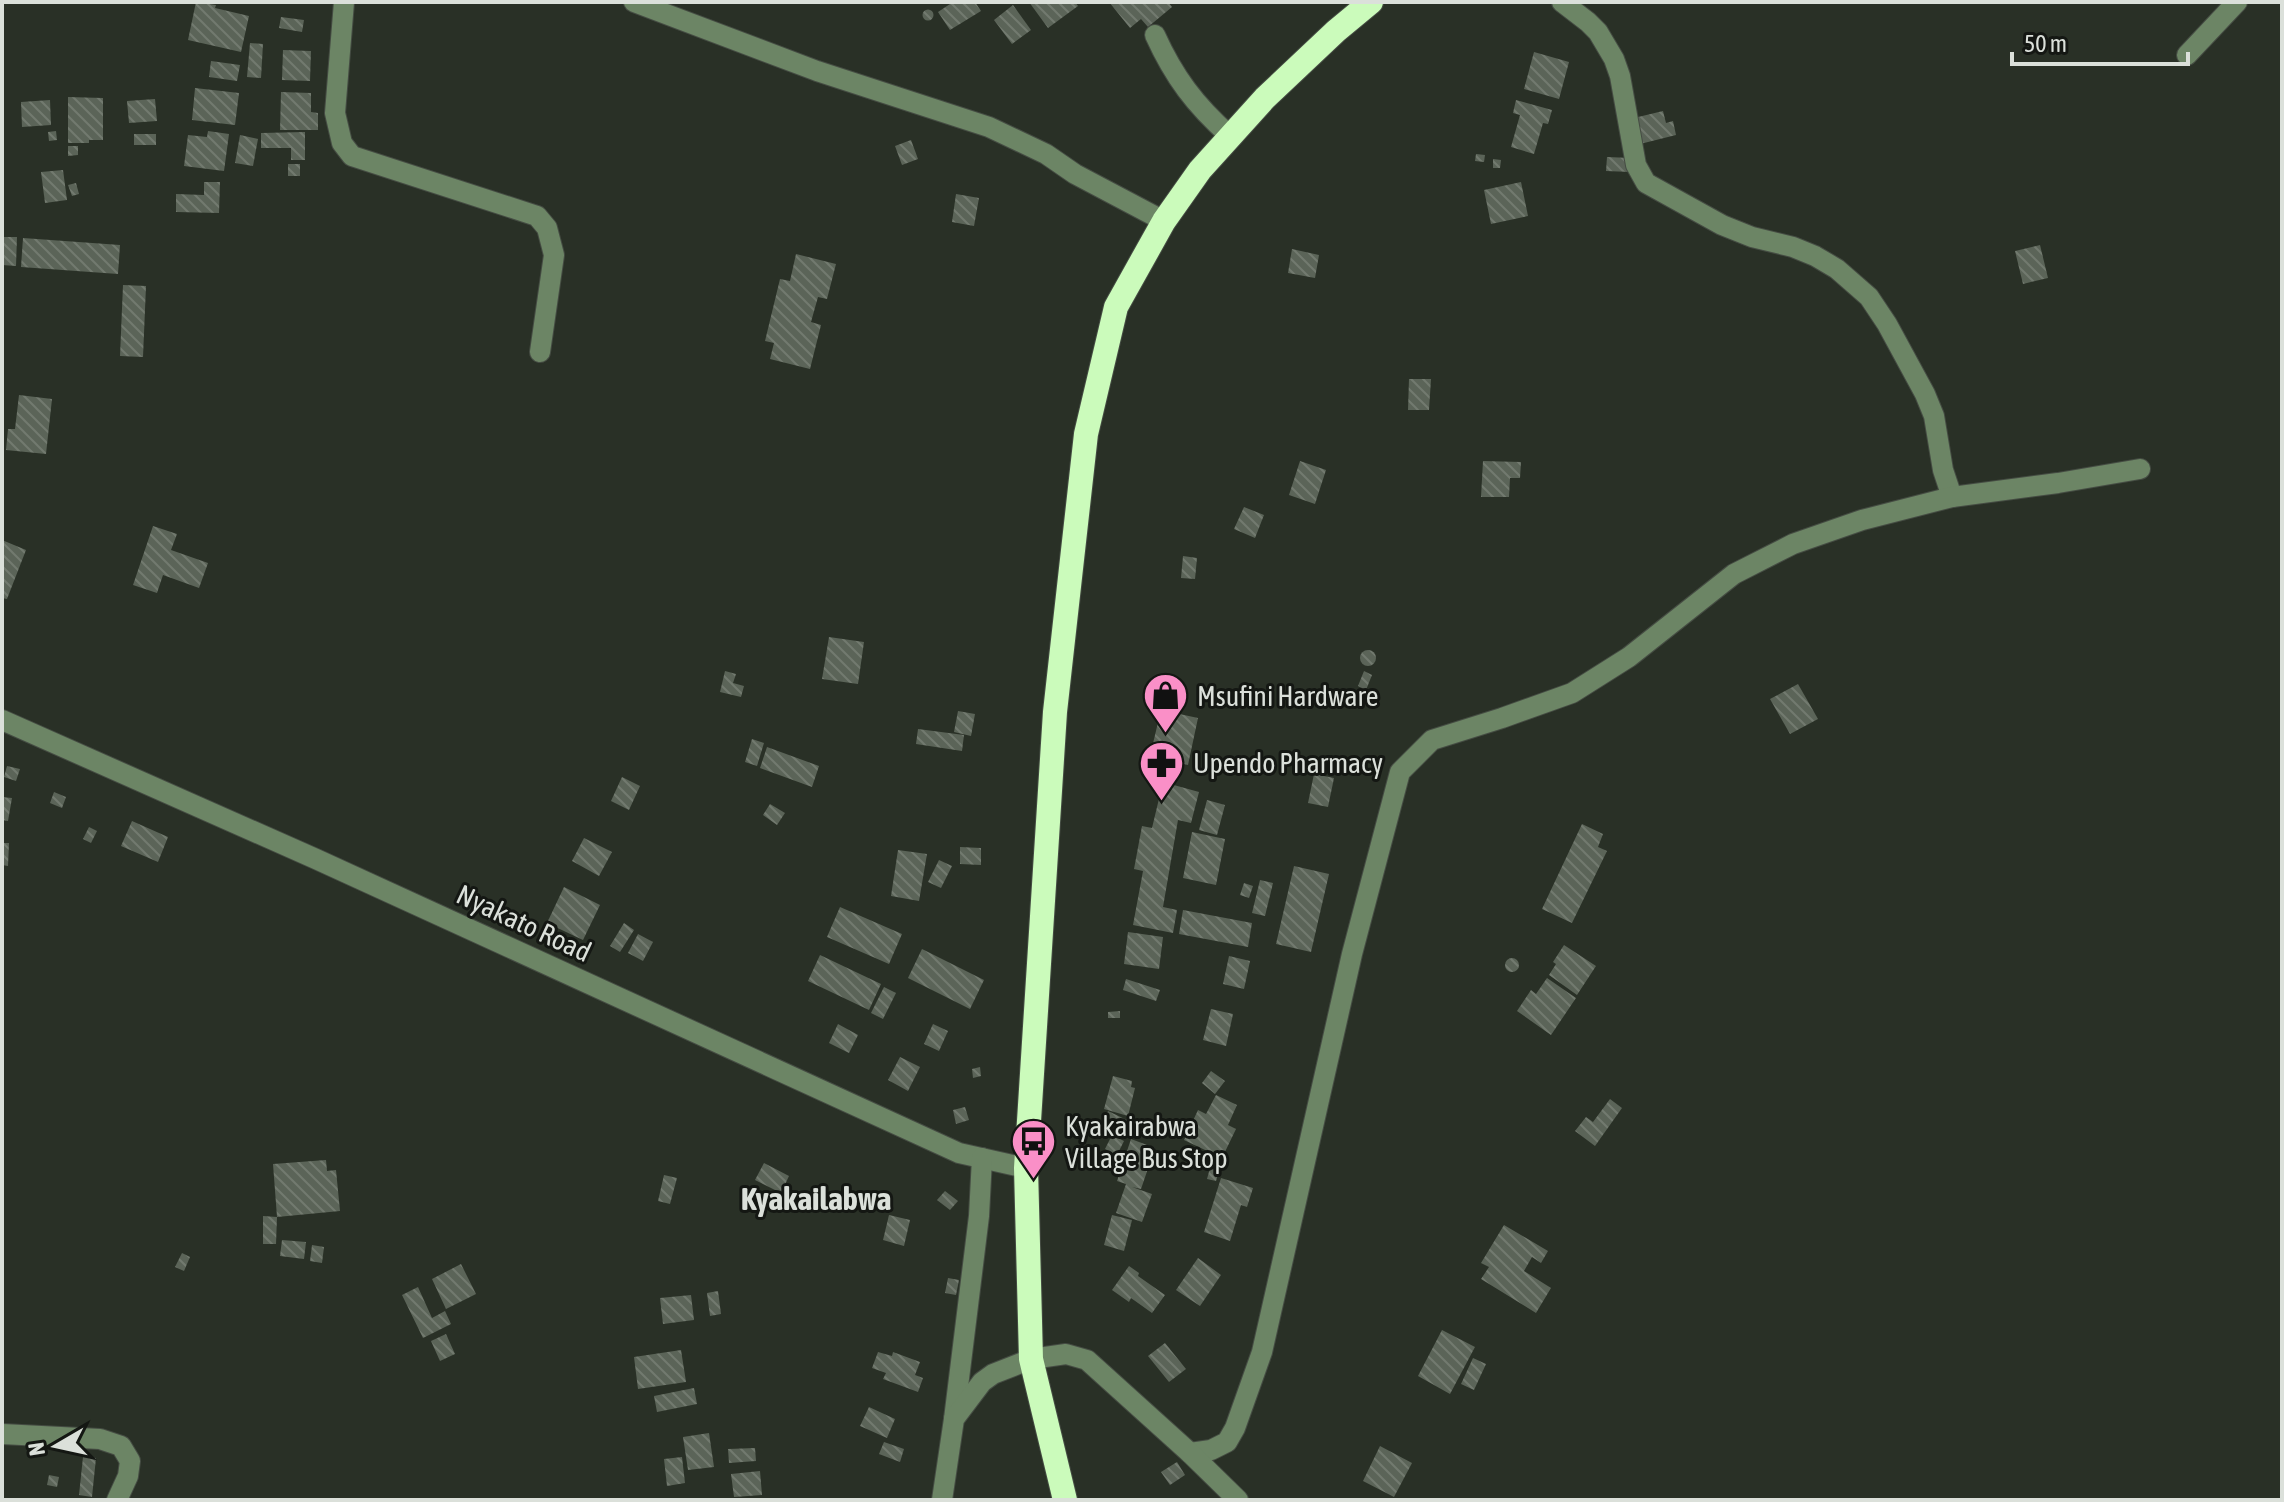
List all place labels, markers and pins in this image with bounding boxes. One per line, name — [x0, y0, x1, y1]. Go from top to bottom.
shop icon: Msufini Hardware — [1142, 672, 1190, 735]
place label: Msufini Hardware — [1197, 680, 1378, 712]
pharmacy icon: Upendo Pharmacy — [1138, 739, 1186, 802]
place label: Upendo Pharmacy — [1193, 747, 1383, 779]
place label: Kyakairabwa Village Bus Stop — [1065, 1110, 1228, 1174]
bus stop icon: Kyakairabwa Village Bus Stop — [1010, 1118, 1058, 1181]

